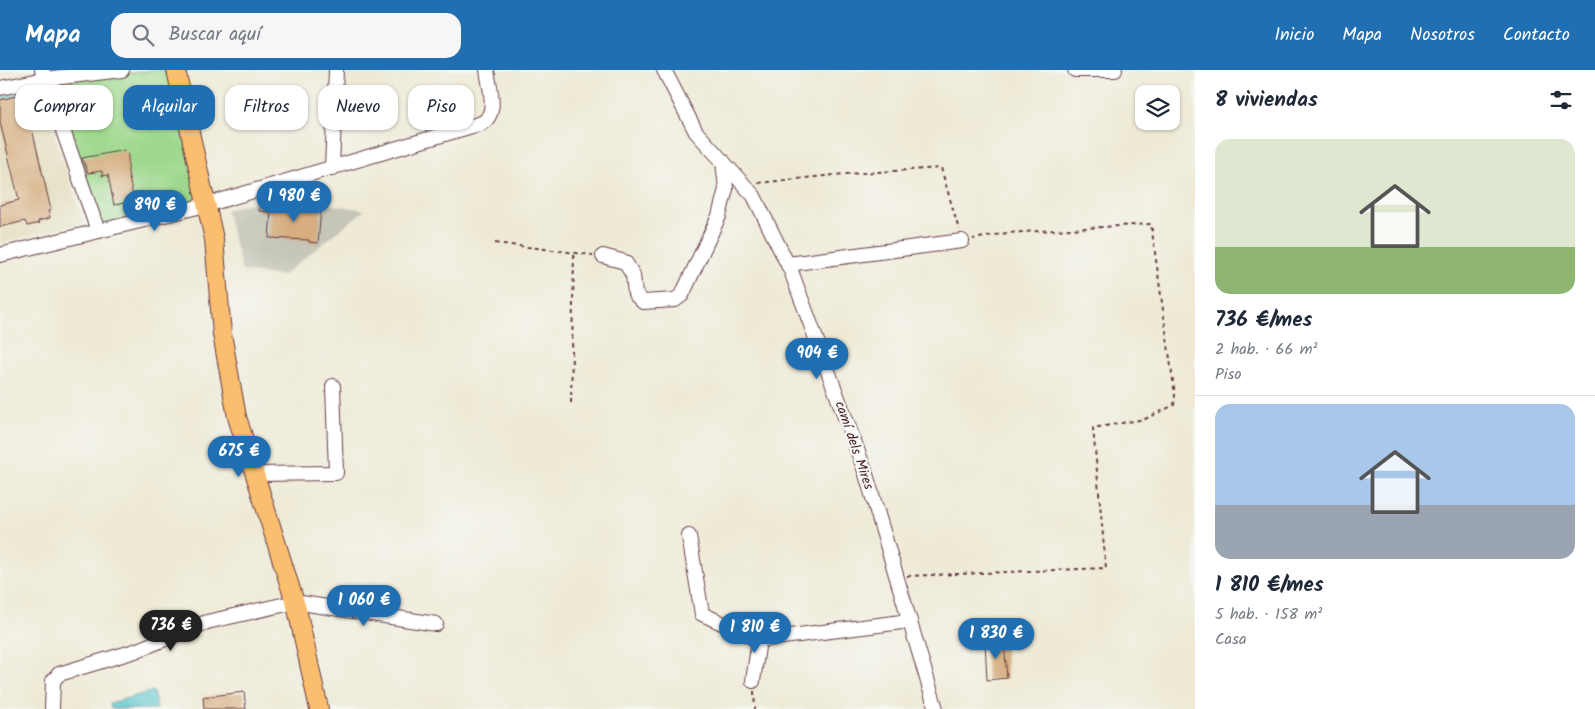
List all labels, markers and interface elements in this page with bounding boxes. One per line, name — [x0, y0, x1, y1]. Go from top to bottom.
search box — [111, 13, 461, 58]
text: Mapa — [25, 16, 81, 55]
text: Buscar aquí — [169, 20, 261, 50]
icon: search — [129, 21, 157, 49]
text: Inicio — [1274, 21, 1314, 50]
text: Mapa — [1342, 21, 1382, 50]
text: Nosotros — [1410, 21, 1475, 50]
text: Contacto — [1503, 21, 1570, 50]
text: 8 viviendas — [1215, 84, 1318, 117]
chip: Comprar — [15, 85, 113, 130]
chip: Alquilar — [123, 85, 215, 130]
chip: Filtros — [225, 85, 308, 130]
chip: Nuevo — [318, 85, 398, 130]
chip: Piso — [408, 85, 474, 130]
map controls — [1135, 85, 1180, 130]
button: layers — [1135, 85, 1180, 130]
icon: filters — [1547, 86, 1575, 114]
icon: home — [1350, 171, 1440, 261]
pin: 1 980 € — [248, 180, 340, 223]
text: 1 980 € — [267, 184, 321, 209]
pin: 890 € — [120, 190, 190, 232]
text: 890 € — [134, 193, 176, 218]
text: 736 €/mes — [1215, 304, 1312, 337]
text: 2 hab. · 66 m² — [1215, 337, 1317, 362]
pin: 904 € — [782, 338, 852, 380]
text: 904 € — [796, 341, 838, 366]
text: Piso — [1215, 362, 1242, 387]
street label: camí dels Mires — [829, 398, 880, 493]
pin: 675 € — [204, 436, 274, 478]
icon: home — [1350, 437, 1440, 527]
text: 675 € — [219, 439, 259, 464]
text: 1 810 €/mes — [1215, 569, 1324, 602]
pin: 1 060 € — [318, 584, 410, 627]
text: 1 060 € — [338, 588, 390, 613]
text: 5 hab. · 158 m² — [1215, 602, 1322, 627]
pin: 736 € — [136, 610, 206, 652]
pin: 1 810 € — [709, 612, 801, 654]
text: 736 € — [150, 613, 192, 638]
text: 1 810 € — [730, 615, 780, 640]
pin: 1 830 € — [950, 618, 1042, 660]
text: 1 830 € — [969, 621, 1023, 646]
text: Casa — [1215, 627, 1246, 652]

